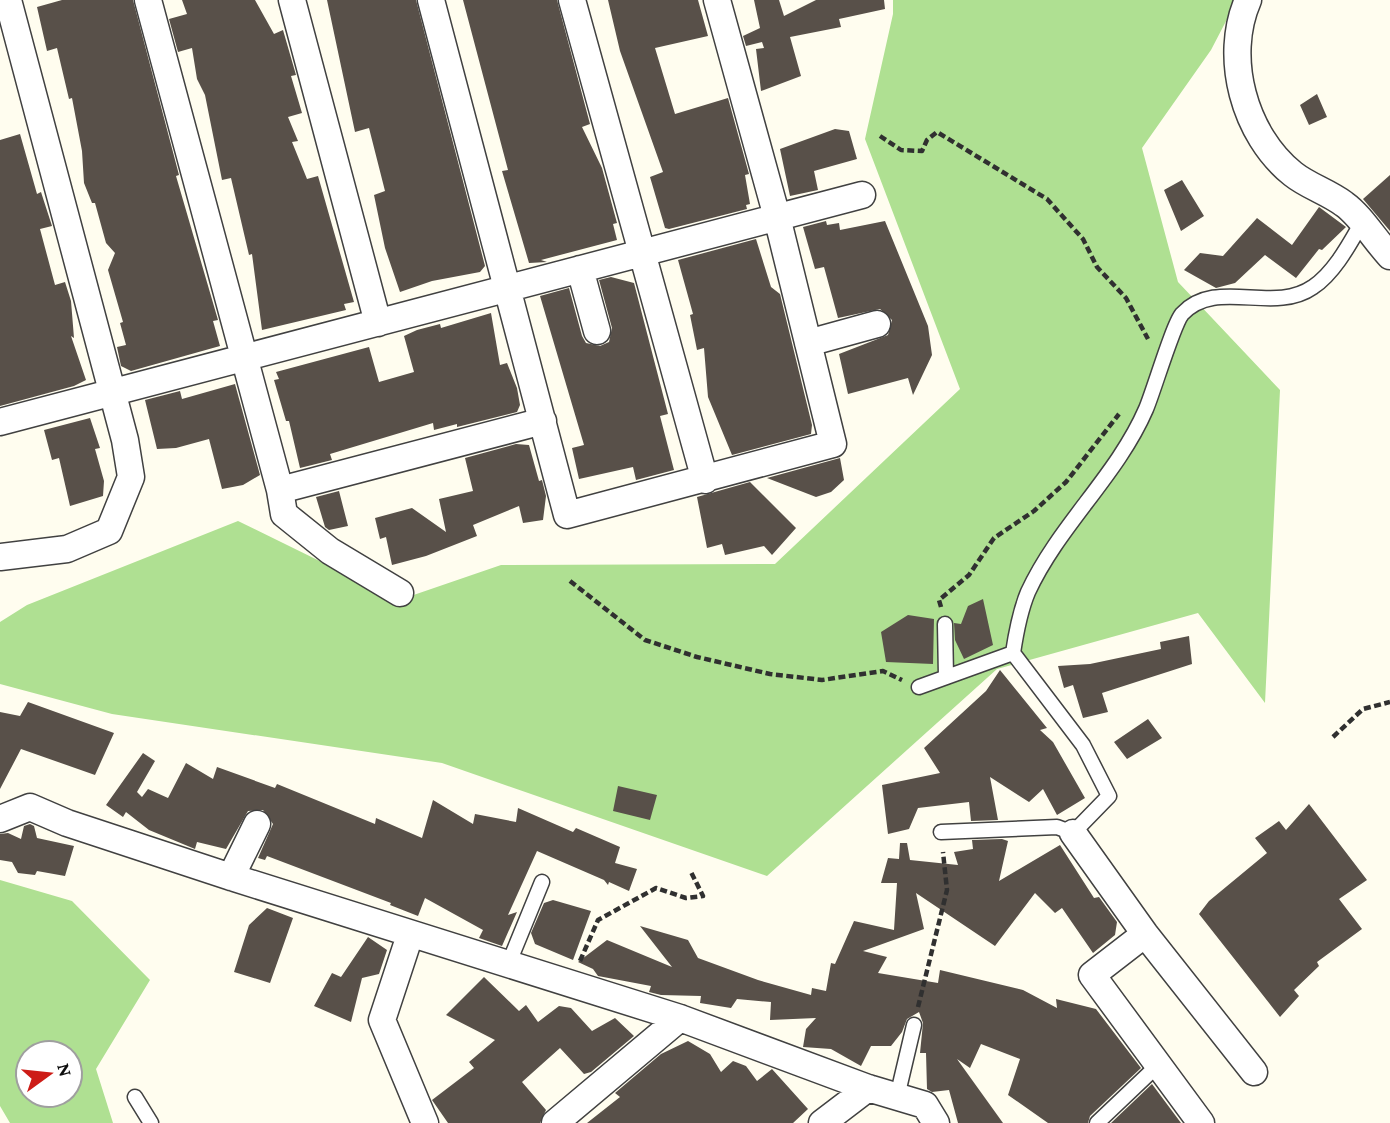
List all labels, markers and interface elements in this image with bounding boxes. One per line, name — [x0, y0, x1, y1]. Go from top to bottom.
north arrow — [14, 1039, 84, 1109]
text: N — [53, 1061, 77, 1079]

